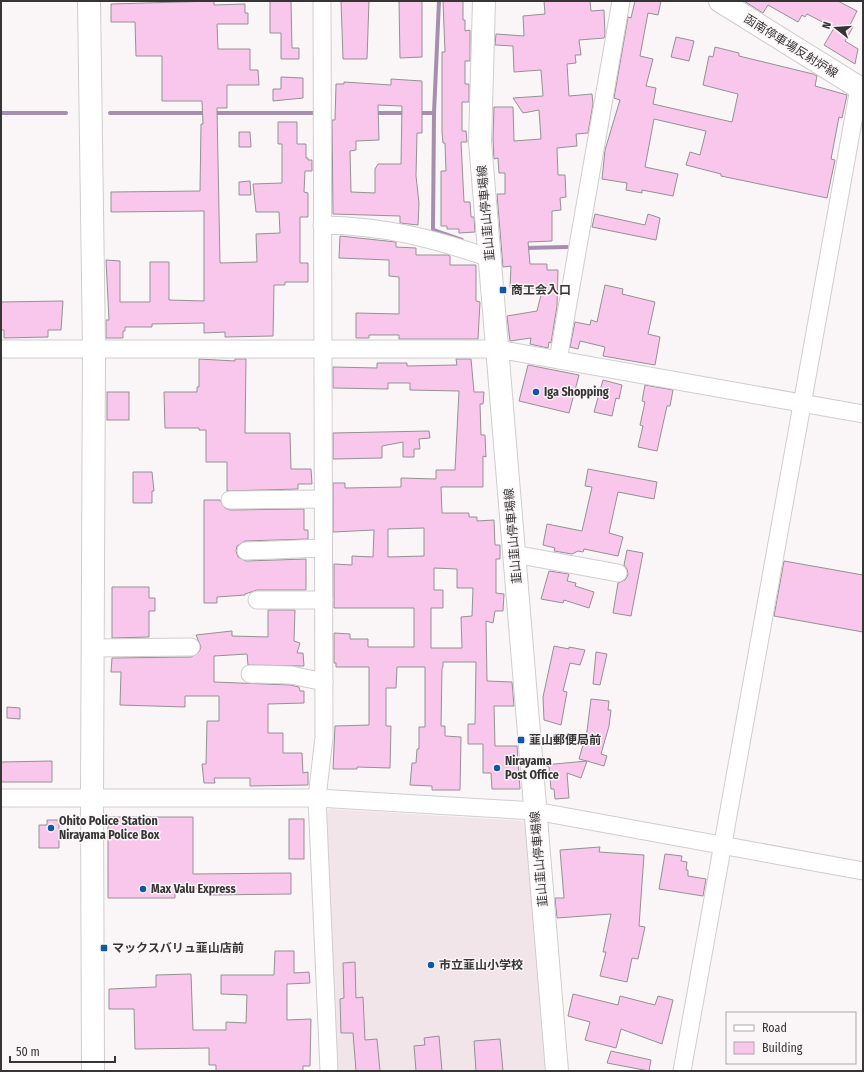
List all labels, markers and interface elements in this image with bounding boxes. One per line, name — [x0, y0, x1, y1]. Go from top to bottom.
north arrow — [816, 8, 856, 48]
street label: 函南停車場反射炉線 — [741, 11, 841, 81]
text: N — [820, 20, 834, 30]
street label: 韮山韮山停車場線 — [475, 165, 497, 261]
place label: 商工会入口 — [511, 283, 571, 297]
marker: 商工会入口 — [498, 285, 508, 295]
place label: Iga Shopping — [544, 385, 609, 399]
marker: Iga Shopping — [531, 387, 541, 397]
street label: 韮山韮山停車場線 — [502, 488, 524, 584]
place label: 韮山郵便局前 — [529, 733, 601, 747]
marker: 韮山郵便局前 — [516, 735, 526, 745]
place label: Nirayama Post Office — [505, 754, 559, 782]
marker: Nirayama Post Office — [492, 763, 502, 773]
street label: 韮山韮山停車場線 — [528, 811, 550, 907]
place label: Ohito Police Station Nirayama Police Box — [59, 814, 160, 842]
marker: Ohito Police Station Nirayama Police Box — [46, 823, 56, 833]
place label: Max Valu Express — [151, 882, 237, 896]
marker: Max Valu Express — [138, 884, 148, 894]
place label: マックスバリュ韮山店前 — [112, 941, 244, 955]
marker: マックスバリュ韮山店前 — [99, 943, 109, 953]
place label: 市立韮山小学校 — [439, 958, 523, 972]
marker: 市立韮山小学校 — [426, 960, 436, 970]
legend — [726, 1012, 856, 1064]
text: Road — [762, 1021, 787, 1035]
scale bar — [10, 1038, 115, 1064]
text: Building — [762, 1041, 803, 1055]
text: 50 m — [16, 1045, 40, 1059]

